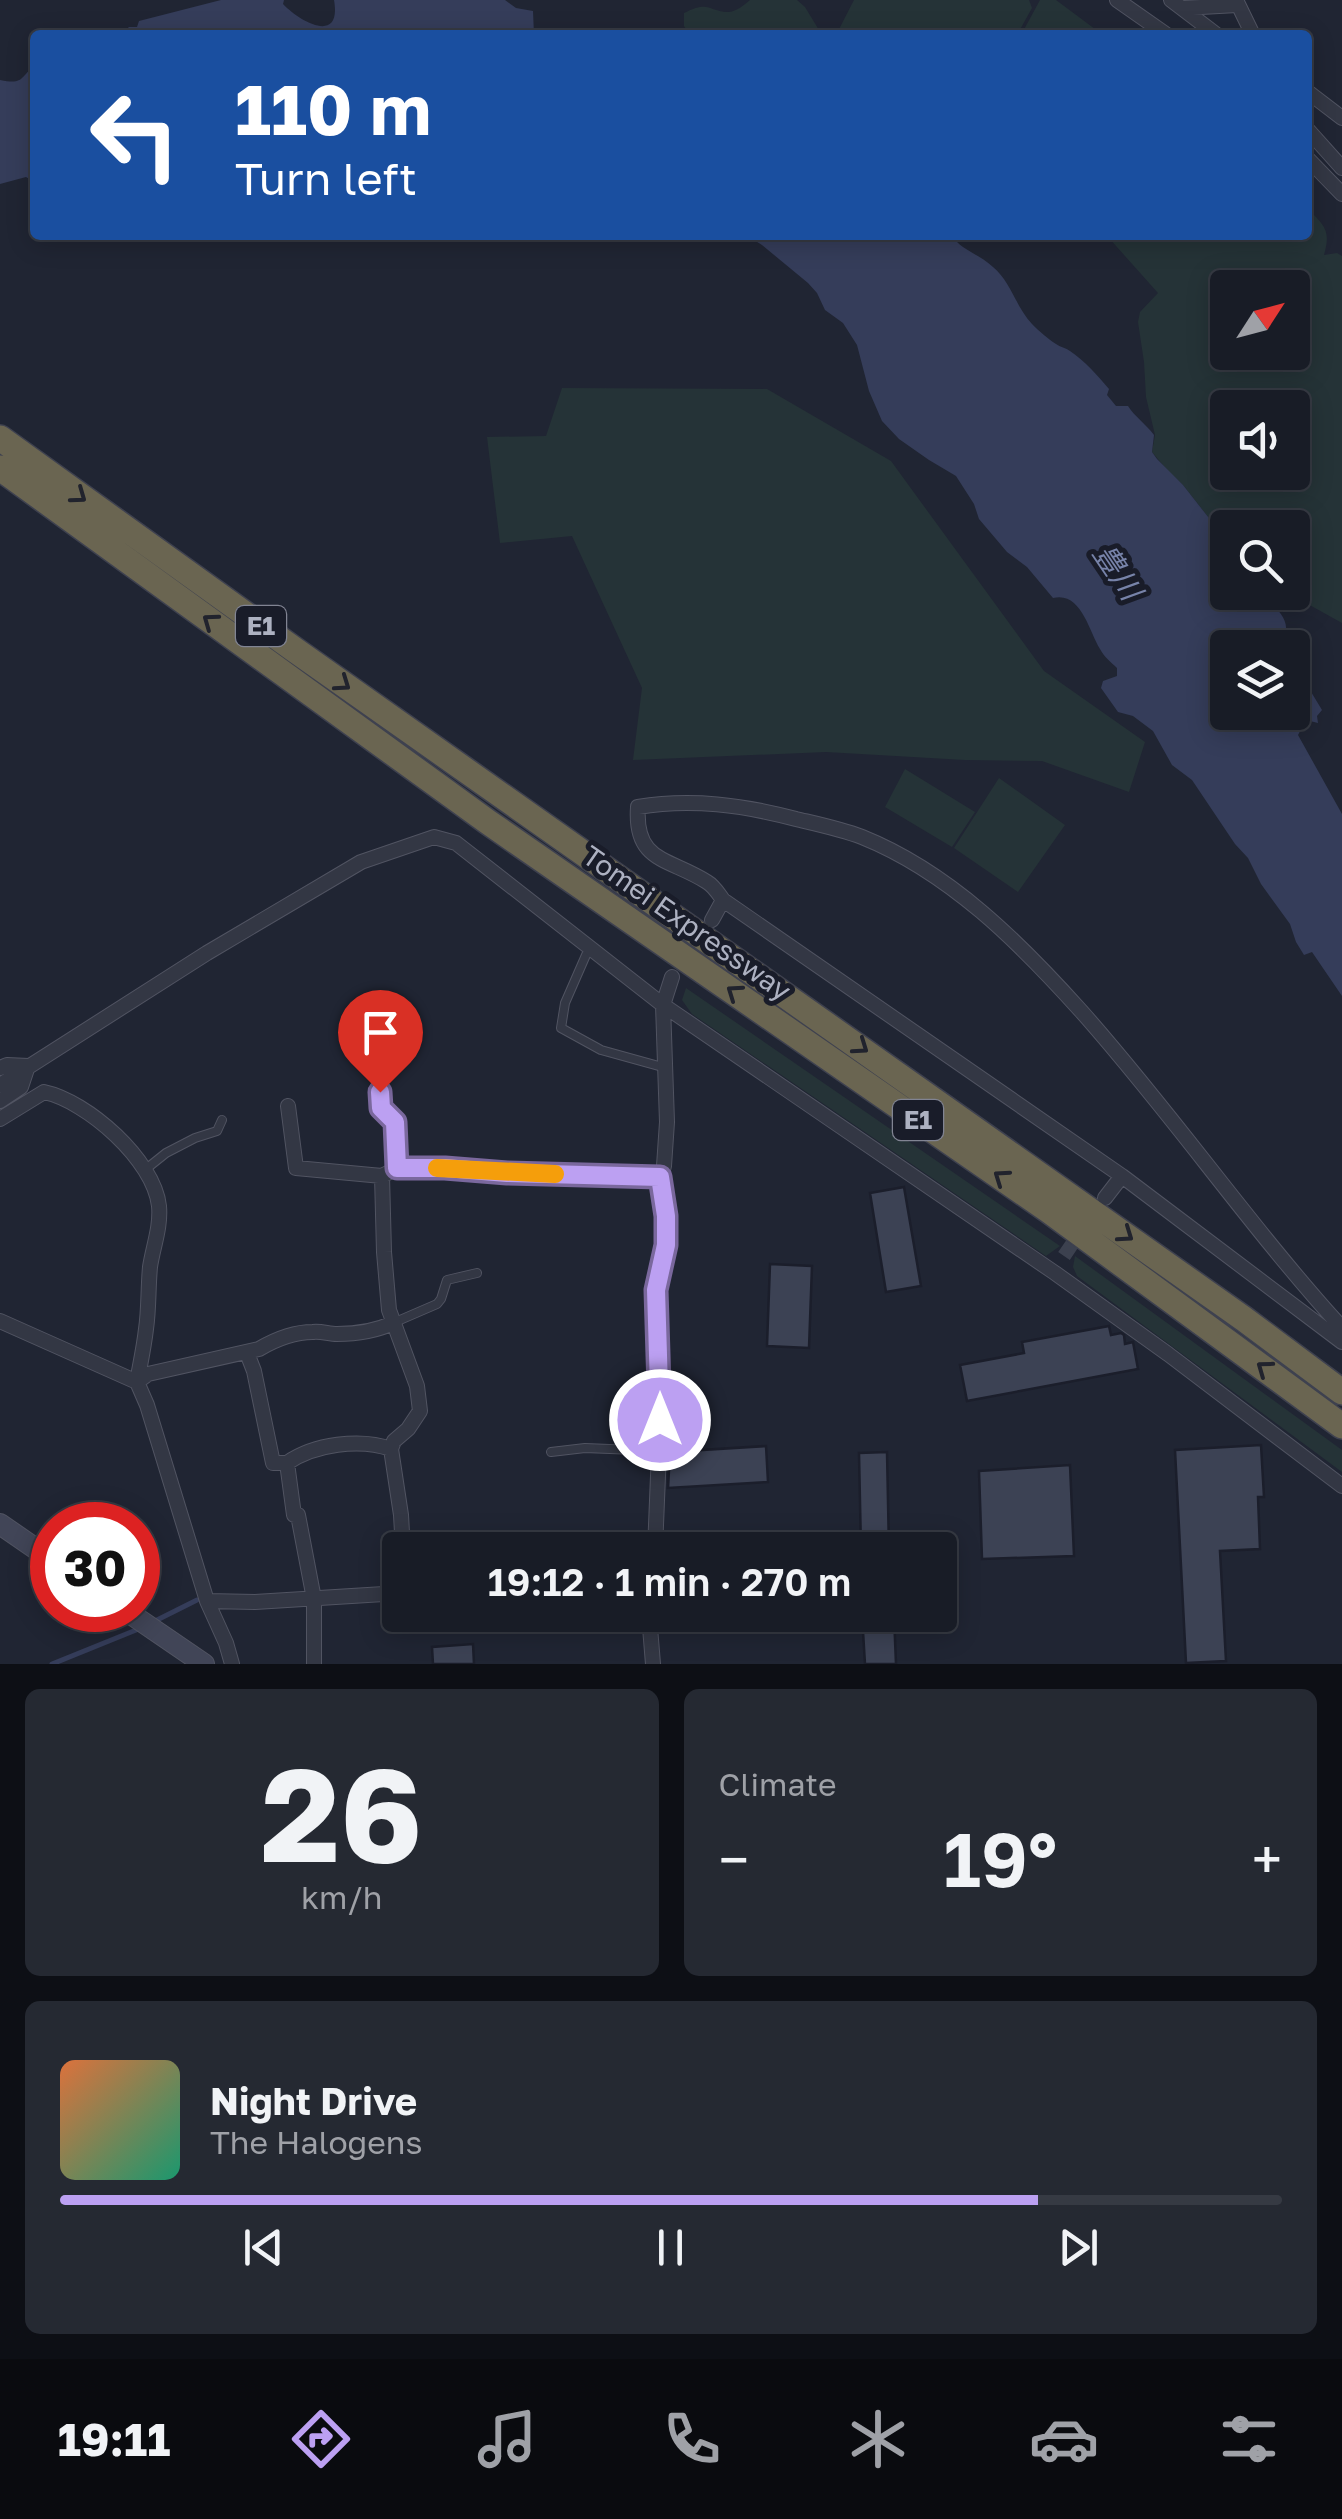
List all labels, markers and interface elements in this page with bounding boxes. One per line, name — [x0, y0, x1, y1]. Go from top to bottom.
text: 110 m — [235, 66, 431, 150]
icon: left — [70, 70, 200, 200]
text: Turn left — [235, 151, 417, 205]
north arrow — [1210, 270, 1310, 370]
map controls — [1210, 270, 1310, 730]
button: sound — [1210, 390, 1310, 490]
one-way arrow — [68, 484, 86, 501]
button: search — [1210, 510, 1310, 610]
water label: 豊川 — [1086, 537, 1151, 609]
road number: E1 — [236, 606, 286, 646]
one-way arrow — [203, 615, 222, 634]
button: layers — [1210, 630, 1310, 730]
one-way arrow — [332, 672, 351, 690]
street label: Tomei Expressway — [577, 838, 798, 1007]
one-way arrow — [726, 986, 745, 1004]
pin — [338, 990, 423, 1093]
icon: arrive — [353, 1005, 408, 1060]
one-way arrow — [849, 1035, 868, 1054]
road number: E1 — [893, 1100, 943, 1140]
one-way arrow — [993, 1171, 1012, 1189]
one-way arrow — [1115, 1223, 1133, 1241]
one-way arrow — [1257, 1362, 1275, 1380]
position arrow — [608, 1368, 712, 1472]
speed limit sign: 30 — [30, 1502, 160, 1632]
text: 19:12 · 1 min · 270 m — [488, 1559, 851, 1604]
text: 26 — [261, 1735, 423, 1891]
text: Climate — [719, 1765, 837, 1803]
text: 19° — [943, 1813, 1057, 1904]
text: − — [719, 1826, 749, 1892]
text: + — [1252, 1826, 1282, 1892]
text: km/h — [301, 1878, 382, 1916]
text: Night Drive — [210, 2078, 417, 2123]
text: The Halogens — [210, 2123, 422, 2161]
icon: previous — [236, 2220, 291, 2275]
icon: pause — [643, 2220, 698, 2275]
icon: next — [1051, 2220, 1106, 2275]
icon: directions — [286, 2404, 356, 2474]
icon: music — [472, 2404, 542, 2474]
icon: phone — [657, 2404, 727, 2474]
icon: climate — [843, 2404, 913, 2474]
icon: car — [1029, 2404, 1099, 2474]
icon: filters — [1214, 2404, 1284, 2474]
text: 19:11 — [58, 2412, 170, 2466]

